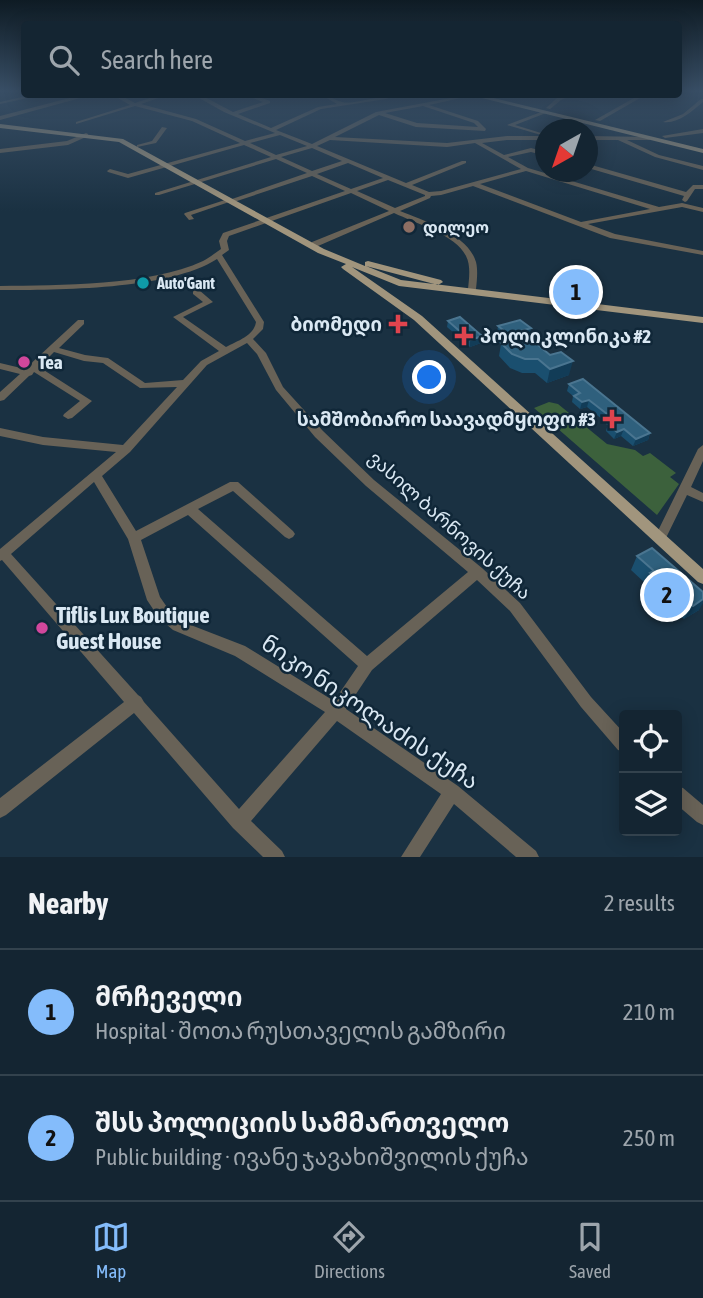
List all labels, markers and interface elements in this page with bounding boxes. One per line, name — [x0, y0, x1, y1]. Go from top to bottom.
search box — [21, 21, 682, 98]
icon: search — [45, 41, 83, 79]
text: Search here — [101, 45, 213, 75]
north arrow — [535, 119, 598, 182]
place label: დილეო — [423, 218, 489, 238]
marker: დილეო — [401, 219, 417, 235]
pin: 1 — [553, 266, 599, 318]
place label: Auto'Gant — [156, 274, 215, 292]
marker: Auto'Gant — [135, 275, 151, 291]
place label: ბიომედი — [291, 313, 382, 337]
marker: ბიომედი — [388, 314, 408, 334]
place label: პოლიკლინიკა #2 — [480, 325, 651, 348]
marker: პოლიკლინიკა #2 — [454, 326, 474, 346]
place label: Tea — [38, 351, 63, 373]
marker: Tea — [16, 354, 32, 370]
your location — [412, 360, 446, 394]
place label: სამშობიარო საავადმყოფო #3 — [297, 408, 596, 432]
marker: სამშობიარო საავადმყოფო #3 — [602, 409, 622, 429]
street label: ვასილ ბარნოვის ქუჩა — [363, 446, 536, 605]
pin: 2 — [644, 569, 690, 621]
place label: Tiflis Lux Boutique Guest House — [56, 602, 210, 654]
marker: Tiflis Lux Boutique Guest House — [34, 620, 50, 636]
street label: ნიკო ნიკოლაძის ქუჩა — [256, 630, 483, 795]
map controls — [619, 710, 682, 836]
button: locate — [619, 710, 682, 773]
button: layers — [619, 773, 682, 836]
text: Nearby — [28, 886, 108, 920]
text: 2 results — [604, 890, 675, 916]
text: მრჩეველი — [95, 982, 243, 1012]
text: 1 — [46, 999, 56, 1025]
text: 210 m — [623, 999, 675, 1025]
text: Hospital · შოთა რუსთაველის გამზირი — [95, 1018, 506, 1044]
text: შსს პოლიციის სამმართველო — [95, 1108, 509, 1138]
text: 2 — [46, 1125, 56, 1151]
text: 250 m — [623, 1125, 675, 1151]
text: Public building · ივანე ჯავახიშვილის ქუჩა — [95, 1144, 529, 1170]
tab: Map — [92, 1218, 130, 1282]
tab: Directions — [314, 1218, 385, 1282]
tab: Saved — [569, 1218, 611, 1282]

